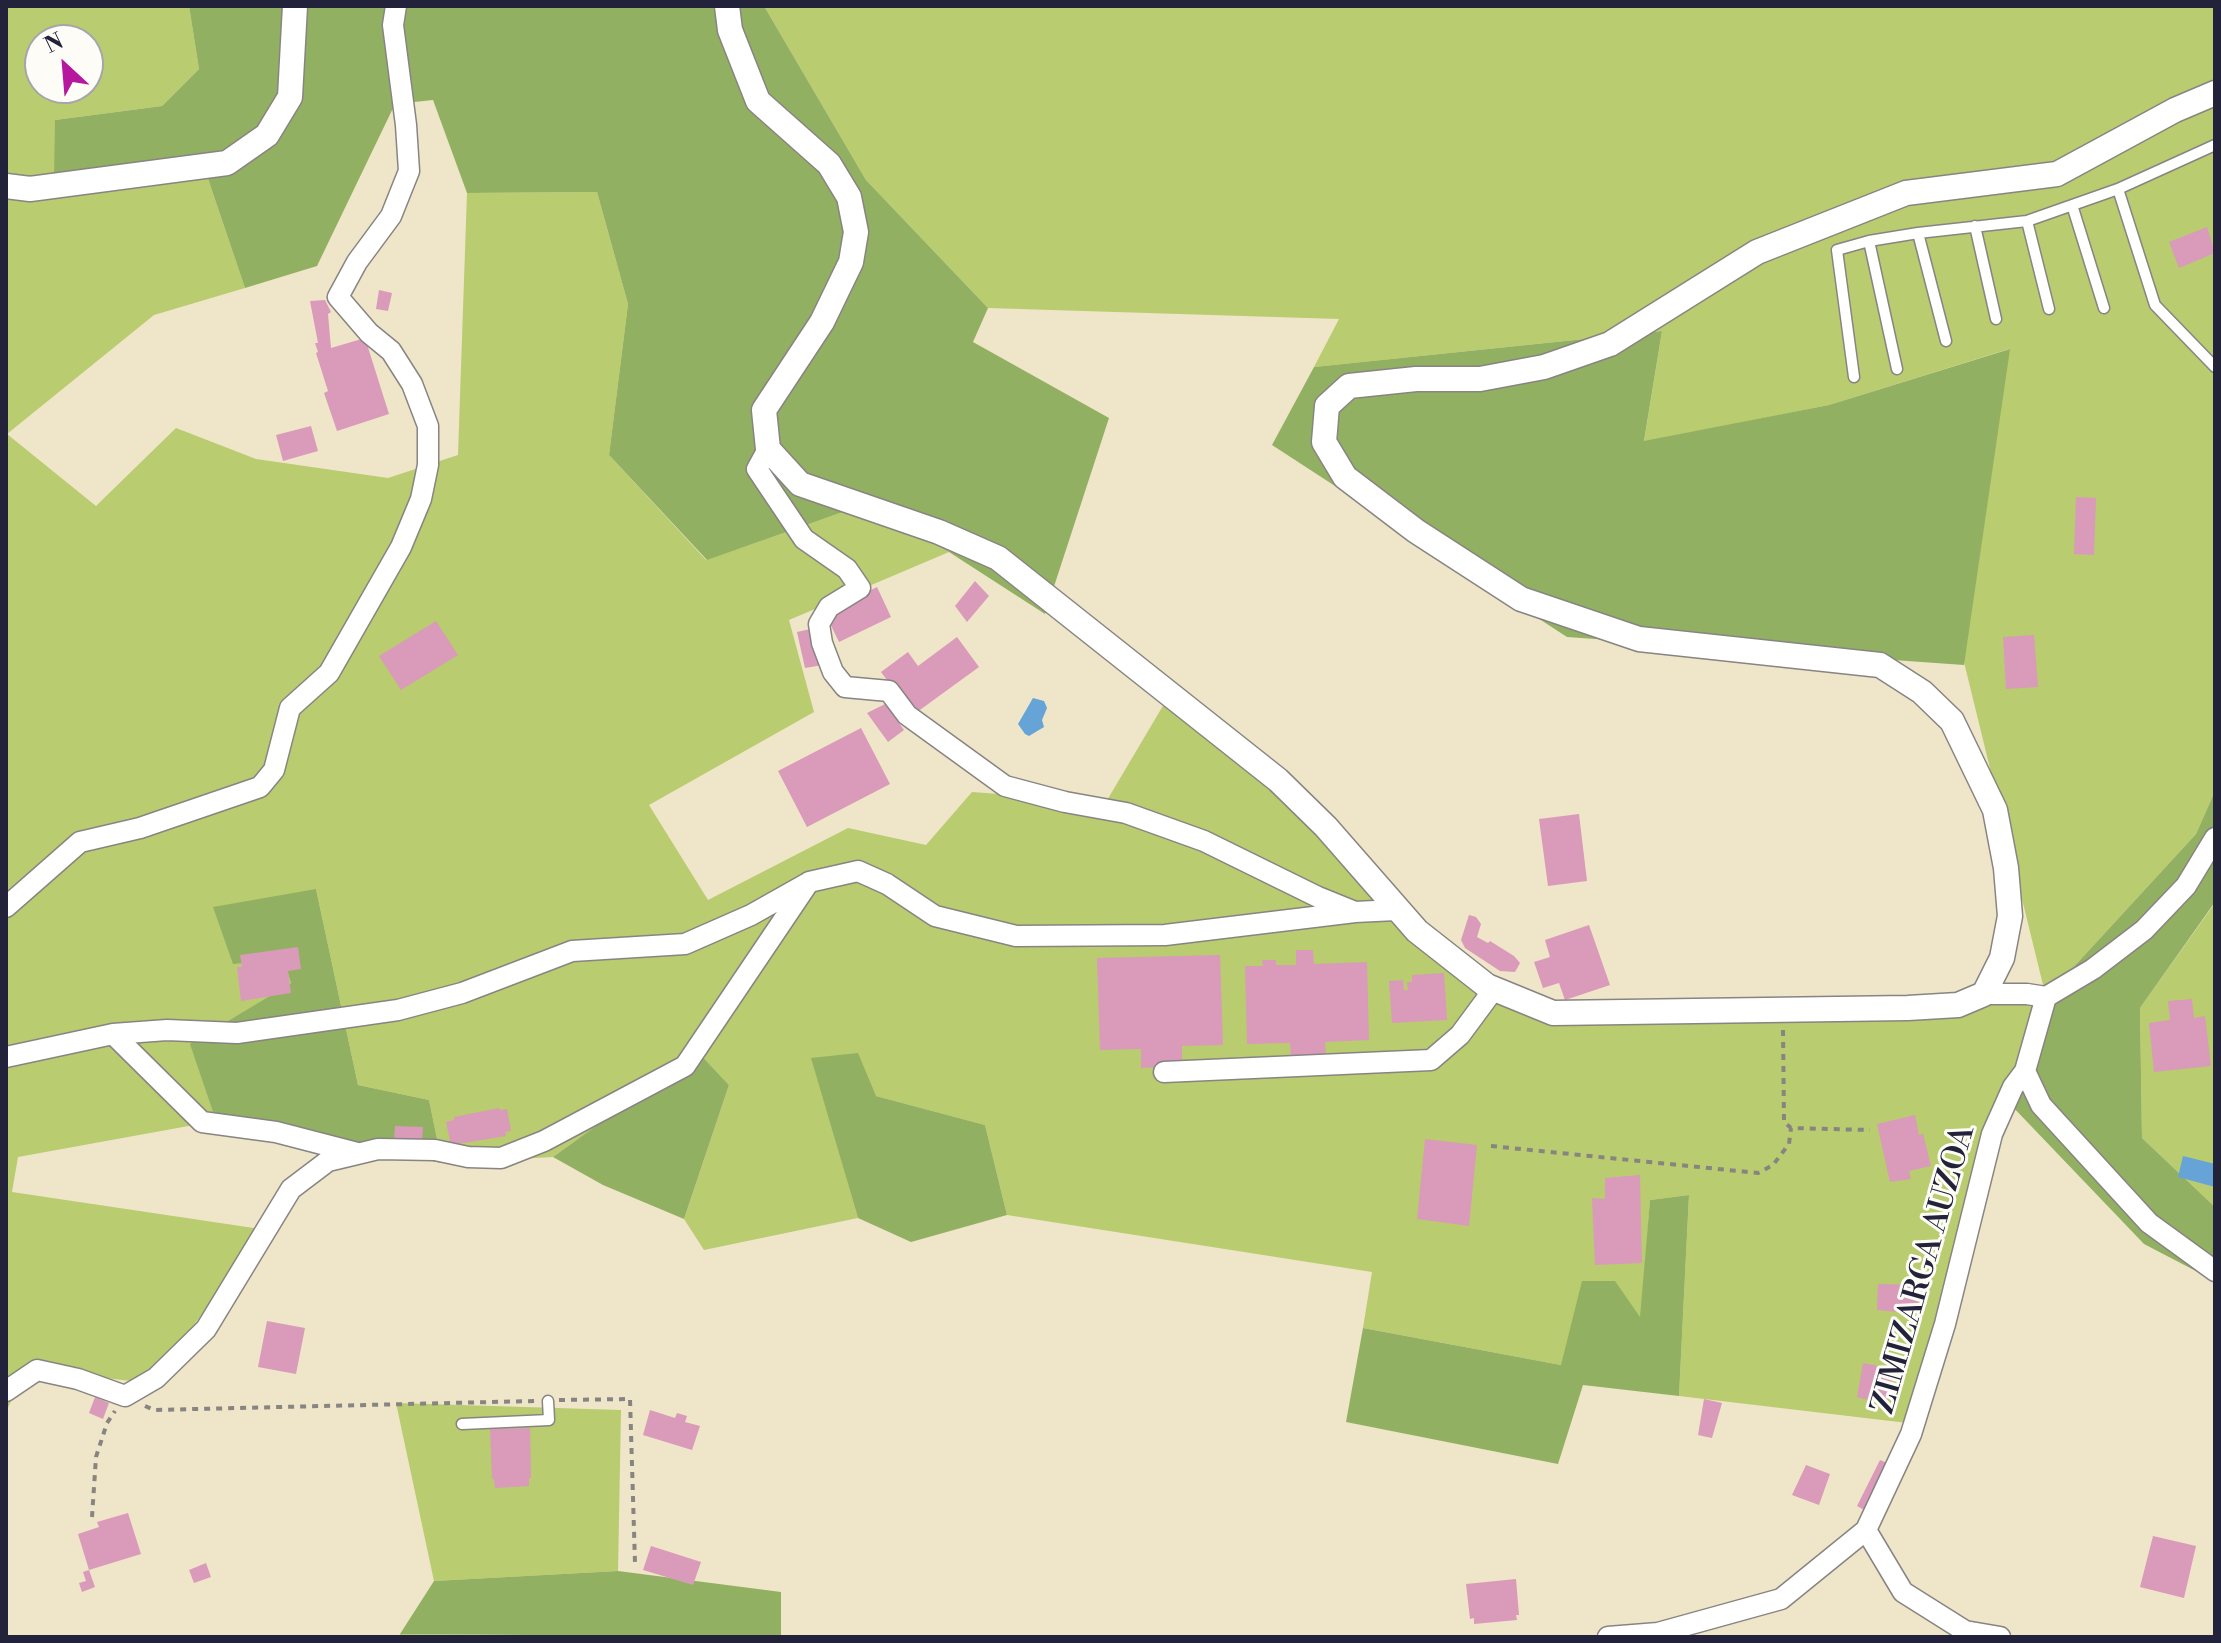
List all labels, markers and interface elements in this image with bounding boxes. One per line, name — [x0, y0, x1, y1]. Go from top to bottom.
north arrow — [24, 24, 104, 104]
text: N — [40, 28, 68, 60]
street label: ZIMIZARGA AUZOA — [1865, 1121, 1985, 1419]

